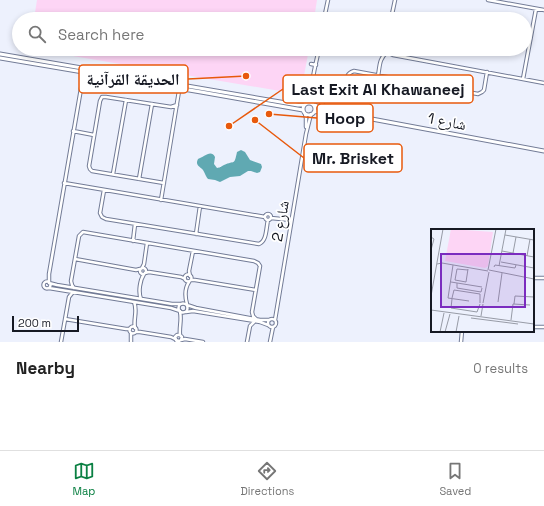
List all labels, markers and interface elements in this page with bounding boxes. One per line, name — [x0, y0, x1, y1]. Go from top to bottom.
search box — [12, 12, 532, 56]
icon: search — [26, 23, 48, 45]
text: Search here — [58, 25, 144, 44]
callout: الحديقة القرآنية — [79, 65, 188, 93]
text: الحديقة القرآنية — [87, 69, 179, 90]
callout: Last Exit Al Khawaneej — [283, 75, 473, 103]
text: Last Exit Al Khawaneej — [291, 79, 465, 100]
callout: Hoop — [317, 104, 373, 132]
text: Hoop — [325, 108, 365, 129]
street label: شارع 1 — [426, 108, 468, 135]
callout: Mr. Brisket — [304, 144, 402, 172]
text: Mr. Brisket — [312, 148, 394, 169]
street label: شارع 2 — [267, 199, 294, 243]
inset map — [431, 229, 534, 332]
scale bar — [12, 314, 79, 333]
text: 200 m — [18, 316, 51, 330]
text: Nearby — [16, 357, 75, 379]
text: 0 results — [473, 360, 528, 377]
tab: Map — [73, 460, 95, 498]
tab: Directions — [240, 460, 294, 498]
tab: Saved — [439, 460, 471, 498]

